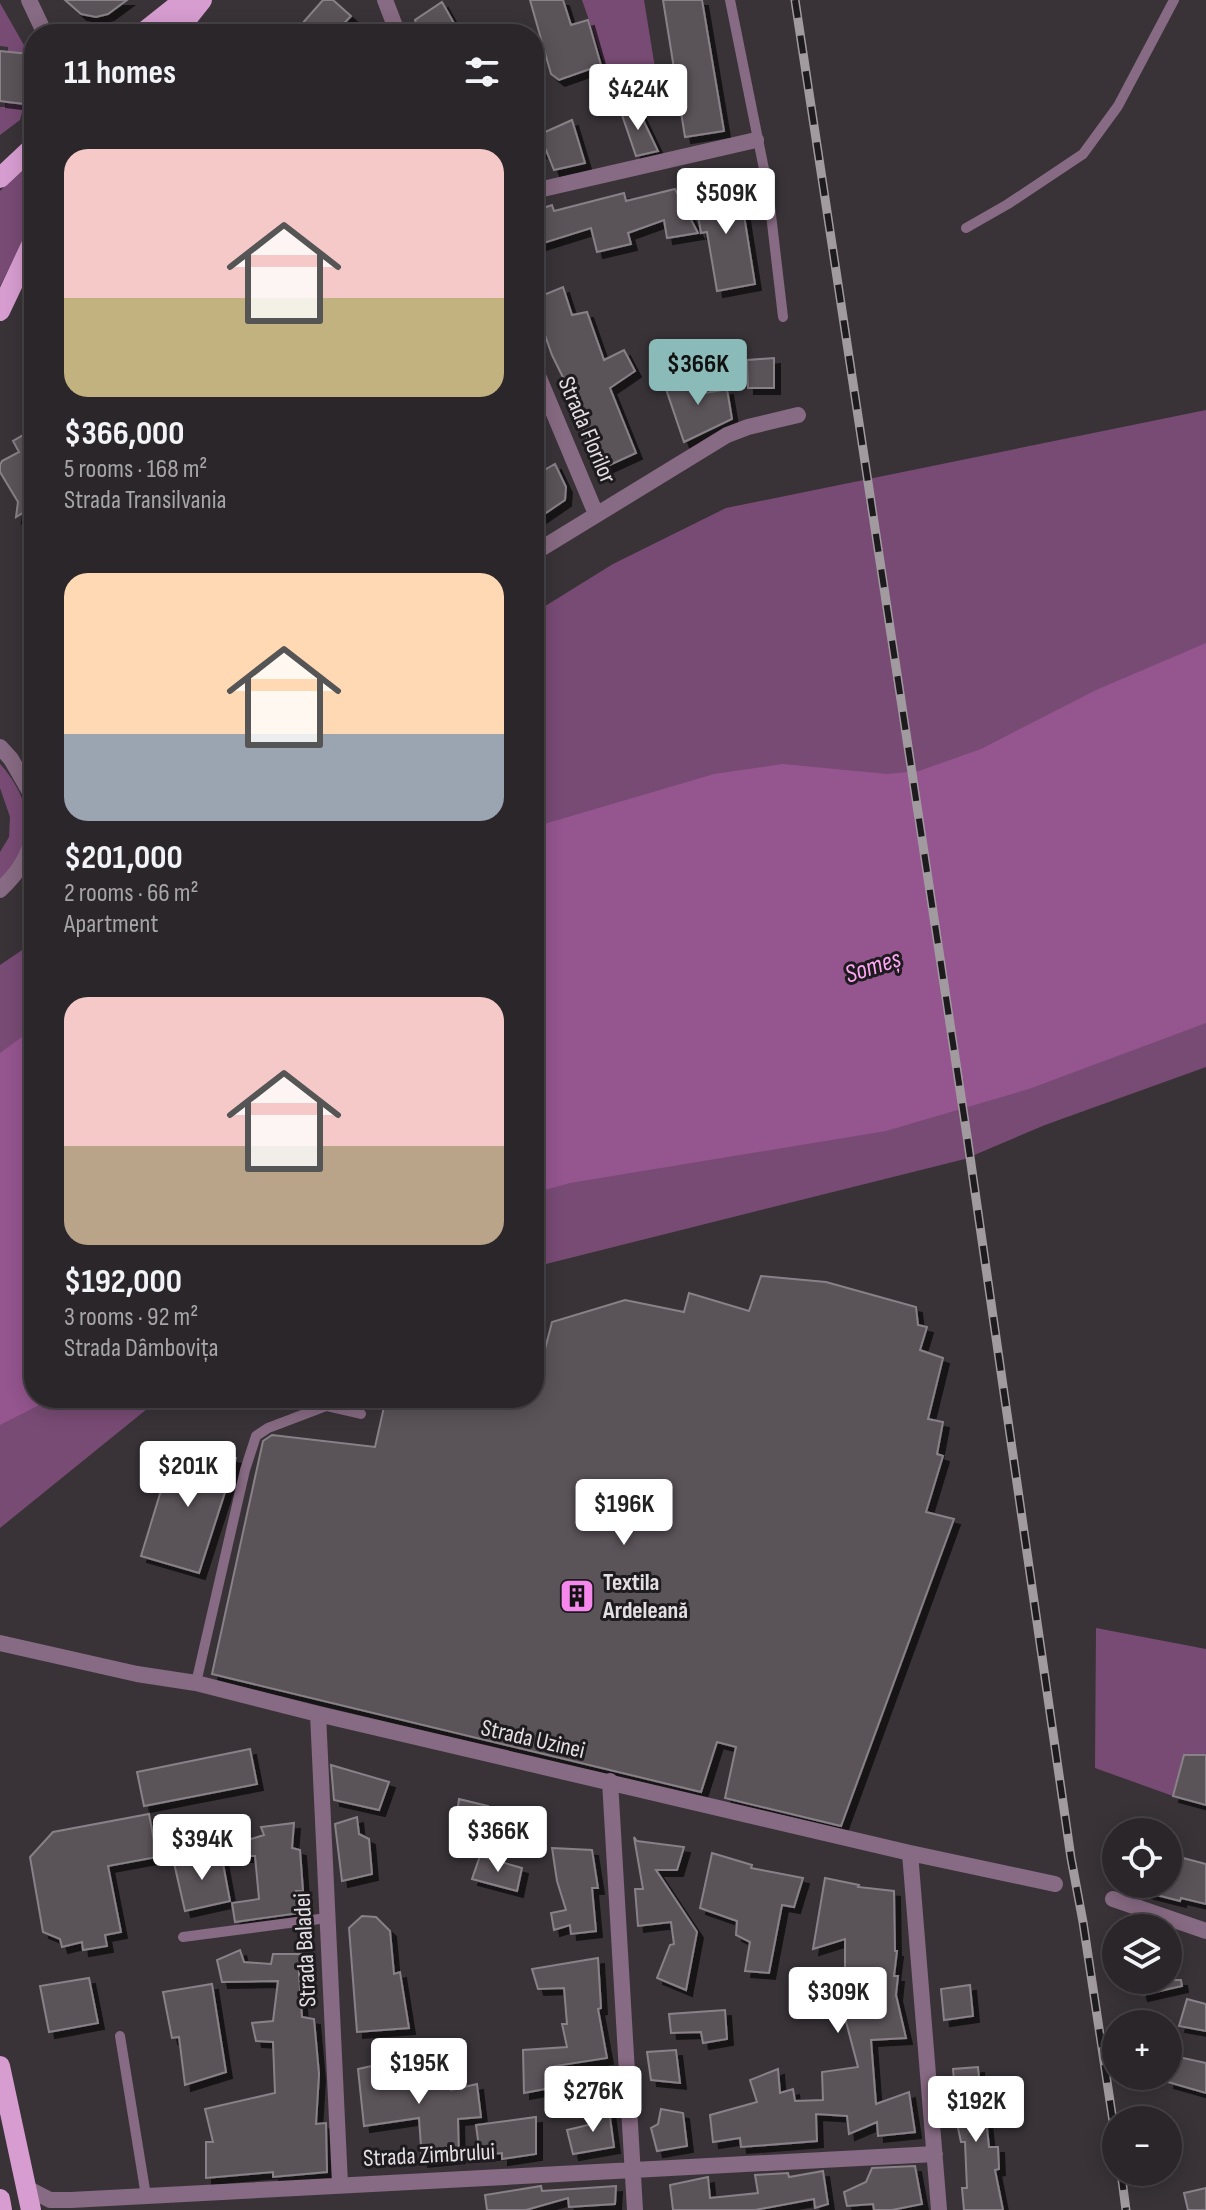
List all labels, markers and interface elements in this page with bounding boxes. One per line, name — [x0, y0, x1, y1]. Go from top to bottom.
icon: filters — [460, 50, 504, 94]
text: 11 homes — [64, 52, 176, 93]
pin: $424K — [582, 64, 694, 132]
text: $424K — [607, 74, 669, 105]
pin: $509K — [670, 168, 782, 236]
text: $509K — [695, 178, 757, 209]
icon: home — [212, 201, 356, 345]
pin: $366K — [642, 339, 754, 407]
text: $366K — [667, 349, 729, 380]
street label: Strada Florilor — [552, 373, 622, 488]
text: $366,000 — [64, 413, 184, 454]
text: 5 rooms · 168 m² — [64, 454, 207, 485]
text: Strada Transilvania — [64, 485, 227, 516]
icon: home — [212, 625, 356, 769]
text: $201,000 — [64, 837, 183, 878]
text: 2 rooms · 66 m² — [64, 878, 199, 909]
text: Apartment — [64, 909, 158, 940]
water label: Someș — [841, 943, 905, 991]
icon: home — [212, 1049, 356, 1193]
text: $192,000 — [64, 1261, 182, 1302]
text: 3 rooms · 92 m² — [64, 1302, 198, 1333]
text: Strada Dâmbovița — [64, 1333, 219, 1364]
pin: $201K — [132, 1441, 244, 1509]
text: $201K — [158, 1451, 218, 1482]
pin: $196K — [568, 1479, 680, 1547]
text: $196K — [594, 1489, 654, 1520]
place label: Textila Ardeleană — [602, 1568, 688, 1625]
building icon: Textila Ardeleană — [558, 1577, 596, 1615]
street label: Strada Uzinei — [478, 1713, 588, 1765]
pin: $366K — [442, 1806, 554, 1874]
pin: $394K — [146, 1814, 258, 1882]
text: $366K — [467, 1816, 529, 1847]
map controls — [1102, 1818, 1182, 2186]
button: locate — [1102, 1818, 1182, 1898]
text: $394K — [171, 1824, 233, 1855]
street label: Strada Baladei — [288, 1892, 322, 2008]
button: layers — [1102, 1914, 1182, 1994]
pin: $309K — [782, 1967, 894, 2035]
text: $309K — [807, 1977, 869, 2008]
button: + — [1102, 2010, 1182, 2090]
pin: $195K — [363, 2038, 475, 2106]
text: $195K — [389, 2048, 449, 2079]
pin: $276K — [537, 2066, 649, 2134]
text: $276K — [562, 2076, 624, 2107]
pin: $192K — [920, 2076, 1032, 2144]
text: $192K — [946, 2086, 1006, 2117]
button: − — [1102, 2106, 1182, 2186]
street label: Strada Zimbrului — [362, 2137, 496, 2173]

